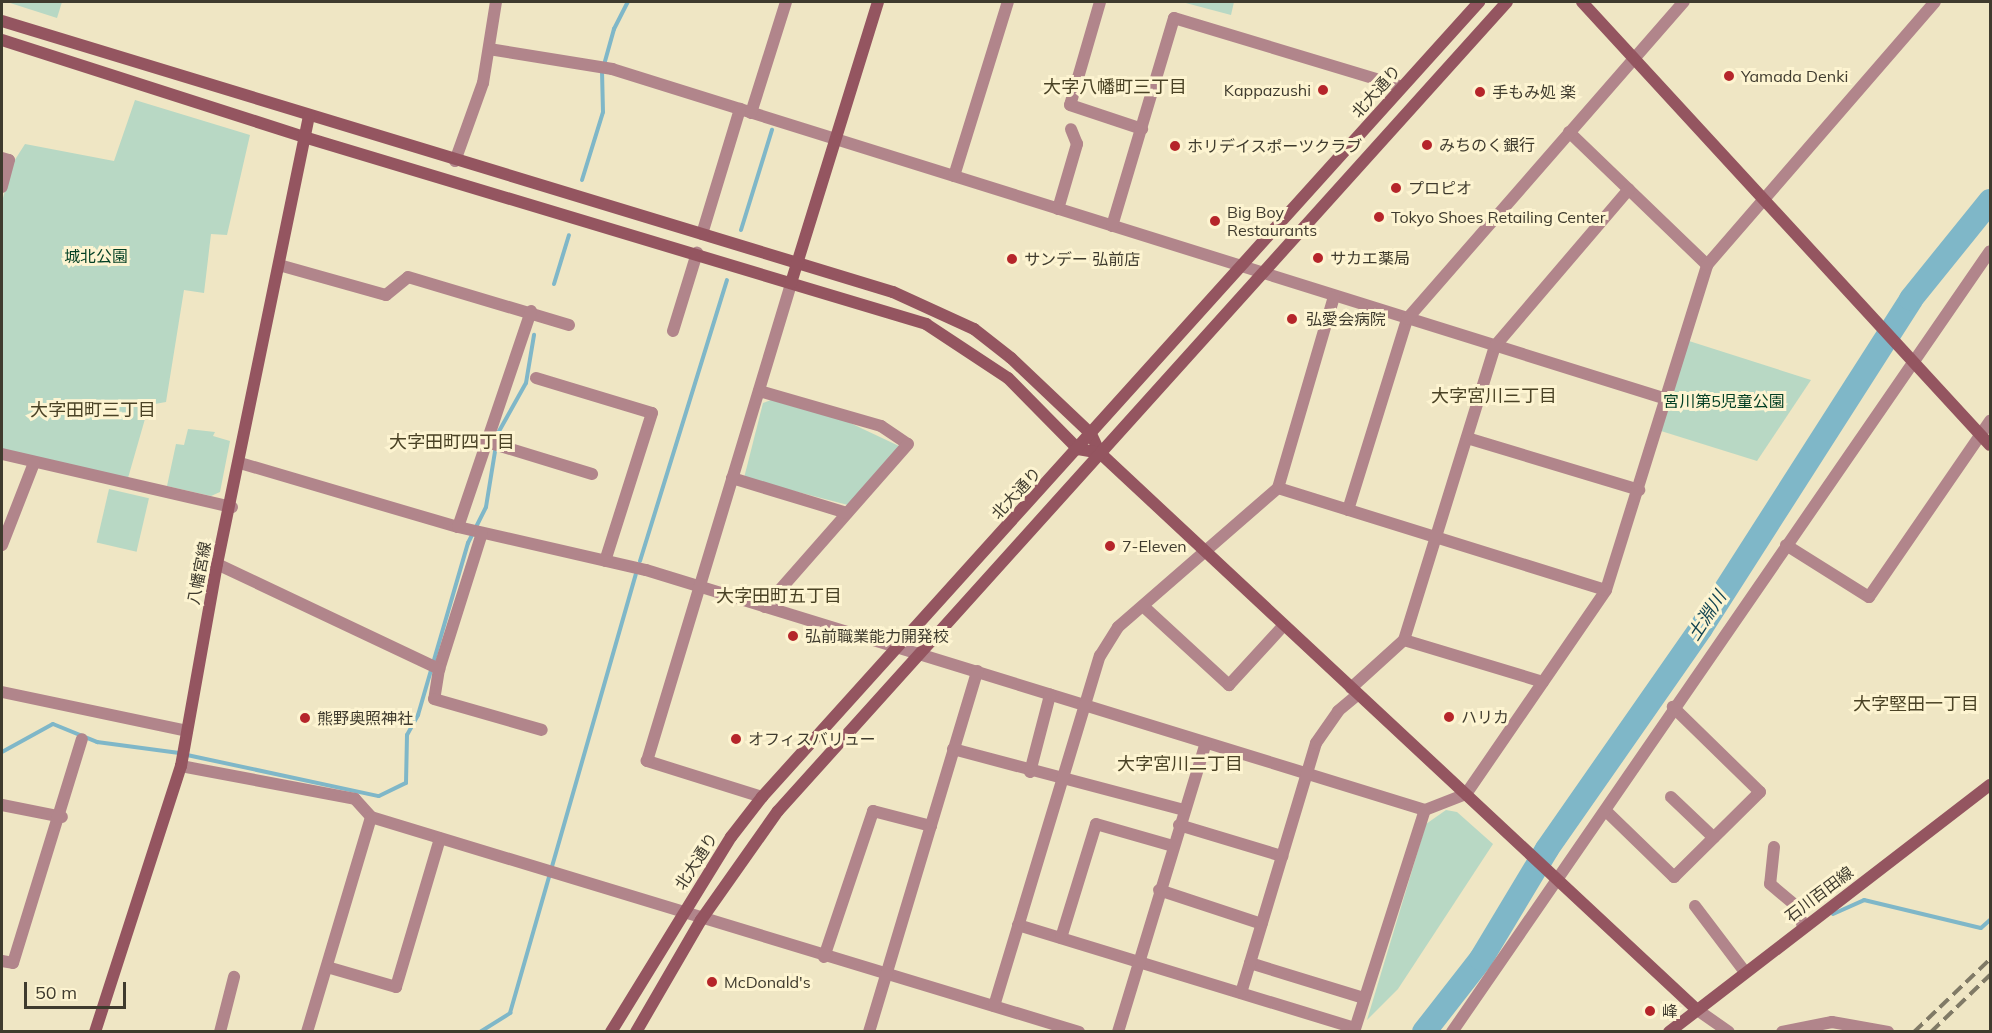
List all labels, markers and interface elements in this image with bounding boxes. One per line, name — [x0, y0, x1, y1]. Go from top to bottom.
street label: 北大通り — [1347, 61, 1405, 121]
place label: Yamada Denki — [1741, 66, 1848, 86]
marker: Yamada Denki — [1722, 69, 1736, 83]
district label: 大字八幡町三丁目 — [1043, 76, 1187, 98]
place label: Kappazushi — [1224, 80, 1311, 100]
place label: 手もみ処 楽 — [1492, 82, 1576, 102]
marker: Kappazushi — [1316, 83, 1330, 97]
marker: 手もみ処 楽 — [1473, 85, 1487, 99]
place label: みちのく銀行 — [1439, 135, 1535, 155]
place label: ホリデイスポーツクラブ — [1187, 136, 1363, 156]
marker: みちのく銀行 — [1420, 138, 1434, 152]
marker: ホリデイスポーツクラブ — [1168, 139, 1182, 153]
place label: プロピオ — [1408, 178, 1472, 198]
marker: プロピオ — [1389, 181, 1403, 195]
place label: Big Boy Restaurants — [1227, 202, 1317, 240]
place label: Tokyo Shoes Retailing Center — [1391, 207, 1605, 227]
marker: Tokyo Shoes Retailing Center — [1372, 210, 1386, 224]
marker: Big Boy Restaurants — [1208, 214, 1222, 228]
park label: 城北公園 — [64, 246, 128, 266]
place label: サカエ薬局 — [1330, 248, 1410, 268]
place label: サンデー 弘前店 — [1024, 249, 1140, 269]
marker: サカエ薬局 — [1311, 251, 1325, 265]
marker: サンデー 弘前店 — [1005, 252, 1019, 266]
place label: 弘愛会病院 — [1306, 309, 1386, 329]
marker: 弘愛会病院 — [1283, 310, 1301, 328]
district label: 大字宮川三丁目 — [1431, 385, 1557, 407]
park label: 宮川第5児童公園 — [1663, 391, 1785, 411]
district label: 大字田町三丁目 — [30, 399, 156, 421]
district label: 大字田町四丁目 — [389, 431, 515, 453]
street label: 北大通り — [987, 463, 1045, 523]
place label: 7-Eleven — [1122, 536, 1187, 556]
marker: 7-Eleven — [1103, 539, 1117, 553]
street label: 八幡宮線 — [183, 540, 215, 606]
district label: 大字田町五丁目 — [716, 585, 842, 607]
water label: 土淵川 — [1683, 587, 1731, 645]
place label: 弘前職業能力開発校 — [805, 626, 949, 646]
marker: 弘前職業能力開発校 — [786, 629, 800, 643]
district label: 大字堅田一丁目 — [1853, 693, 1979, 715]
place label: ハリカ — [1461, 707, 1509, 727]
place label: 熊野奥照神社 — [317, 708, 413, 728]
marker: ハリカ — [1442, 710, 1456, 724]
marker: 熊野奥照神社 — [298, 711, 312, 725]
place label: オフィスバリュー — [748, 729, 876, 749]
marker: オフィスバリュー — [729, 732, 743, 746]
district label: 大字宮川二丁目 — [1117, 753, 1243, 775]
street label: 北大通り — [671, 829, 721, 893]
street label: 石川百田線 — [1781, 862, 1857, 926]
scale bar — [27, 970, 129, 1008]
place label: McDonald's — [724, 972, 811, 992]
marker: McDonald's — [705, 975, 719, 989]
text: 50 m — [35, 981, 77, 1004]
place label: 峰 — [1662, 1001, 1678, 1021]
marker: 峰 — [1643, 1004, 1657, 1018]

